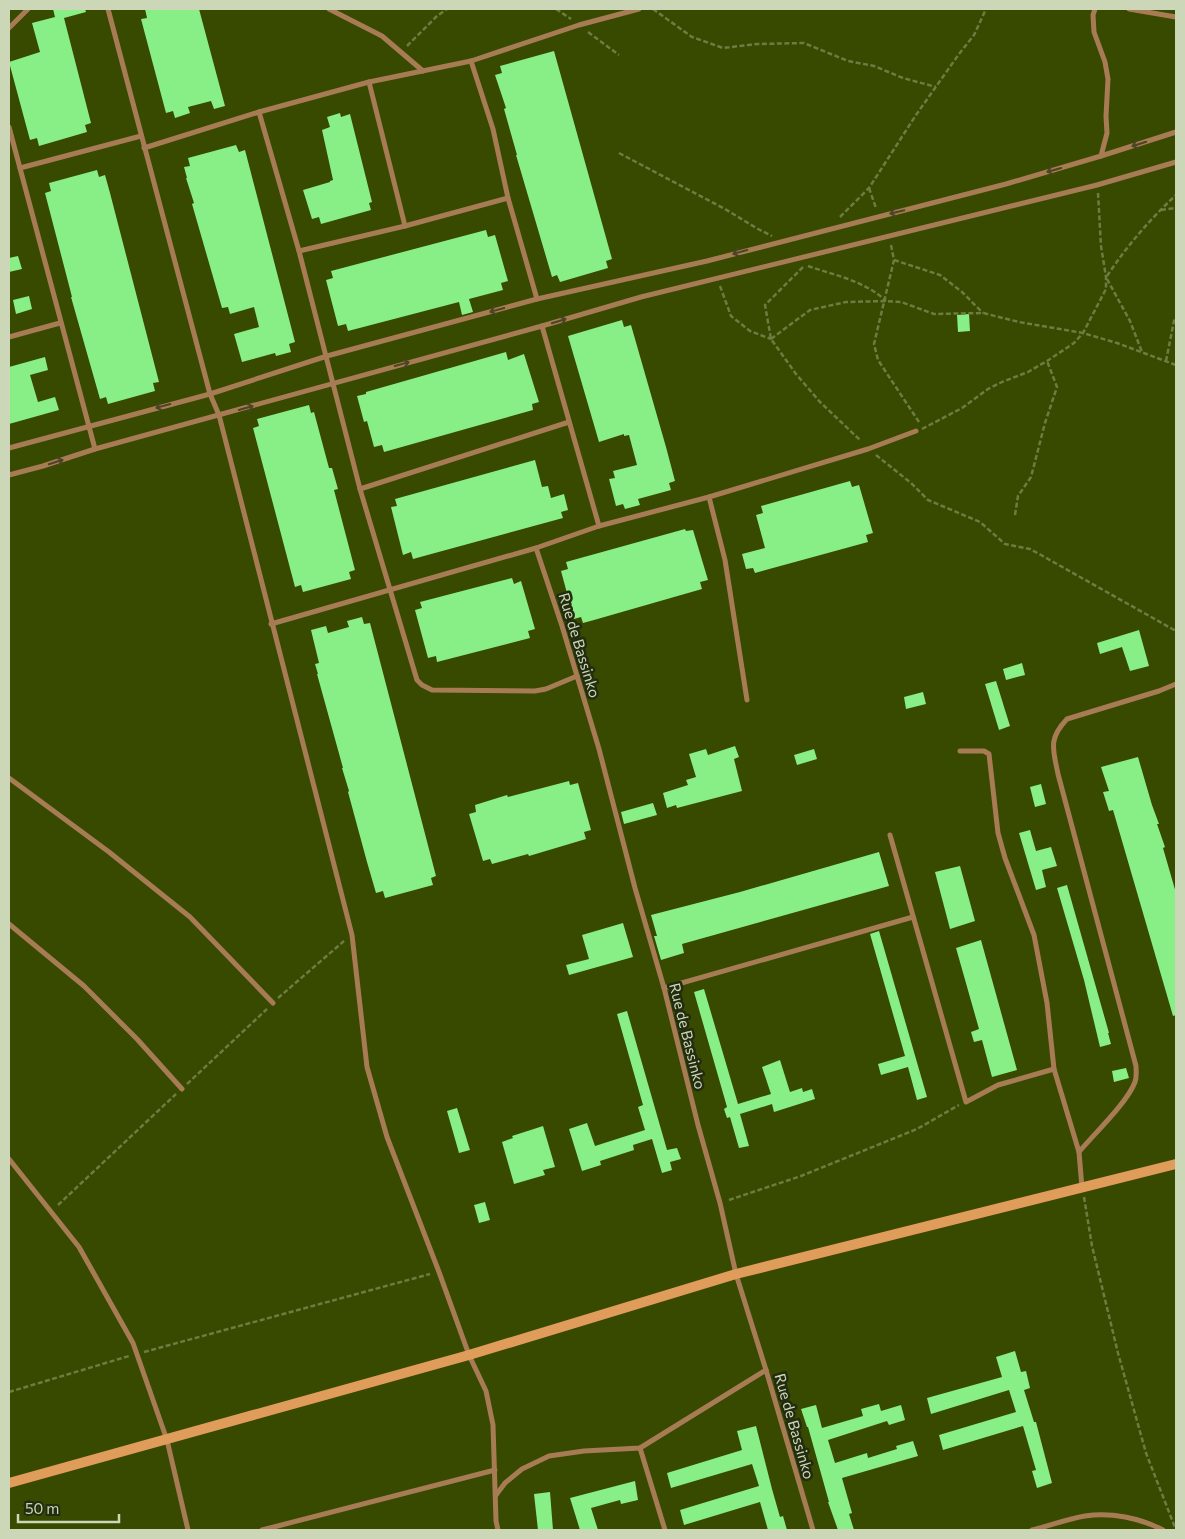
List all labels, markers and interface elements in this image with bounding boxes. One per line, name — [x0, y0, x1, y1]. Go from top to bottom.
one-way arrow — [1131, 140, 1147, 149]
one-way arrow — [1047, 166, 1063, 176]
one-way arrow — [890, 208, 906, 217]
one-way arrow — [733, 248, 749, 258]
one-way arrow — [489, 306, 505, 315]
one-way arrow — [551, 316, 567, 326]
one-way arrow — [394, 359, 410, 369]
one-way arrow — [156, 402, 172, 411]
one-way arrow — [237, 402, 253, 412]
one-way arrow — [47, 456, 63, 466]
street label: Rue de Bassinko — [555, 590, 605, 700]
street label: Rue de Bassinko — [666, 981, 710, 1091]
street label: Rue de Bassinko — [771, 1371, 819, 1481]
scale bar — [18, 1492, 119, 1524]
text: 50 m — [25, 1499, 59, 1517]

